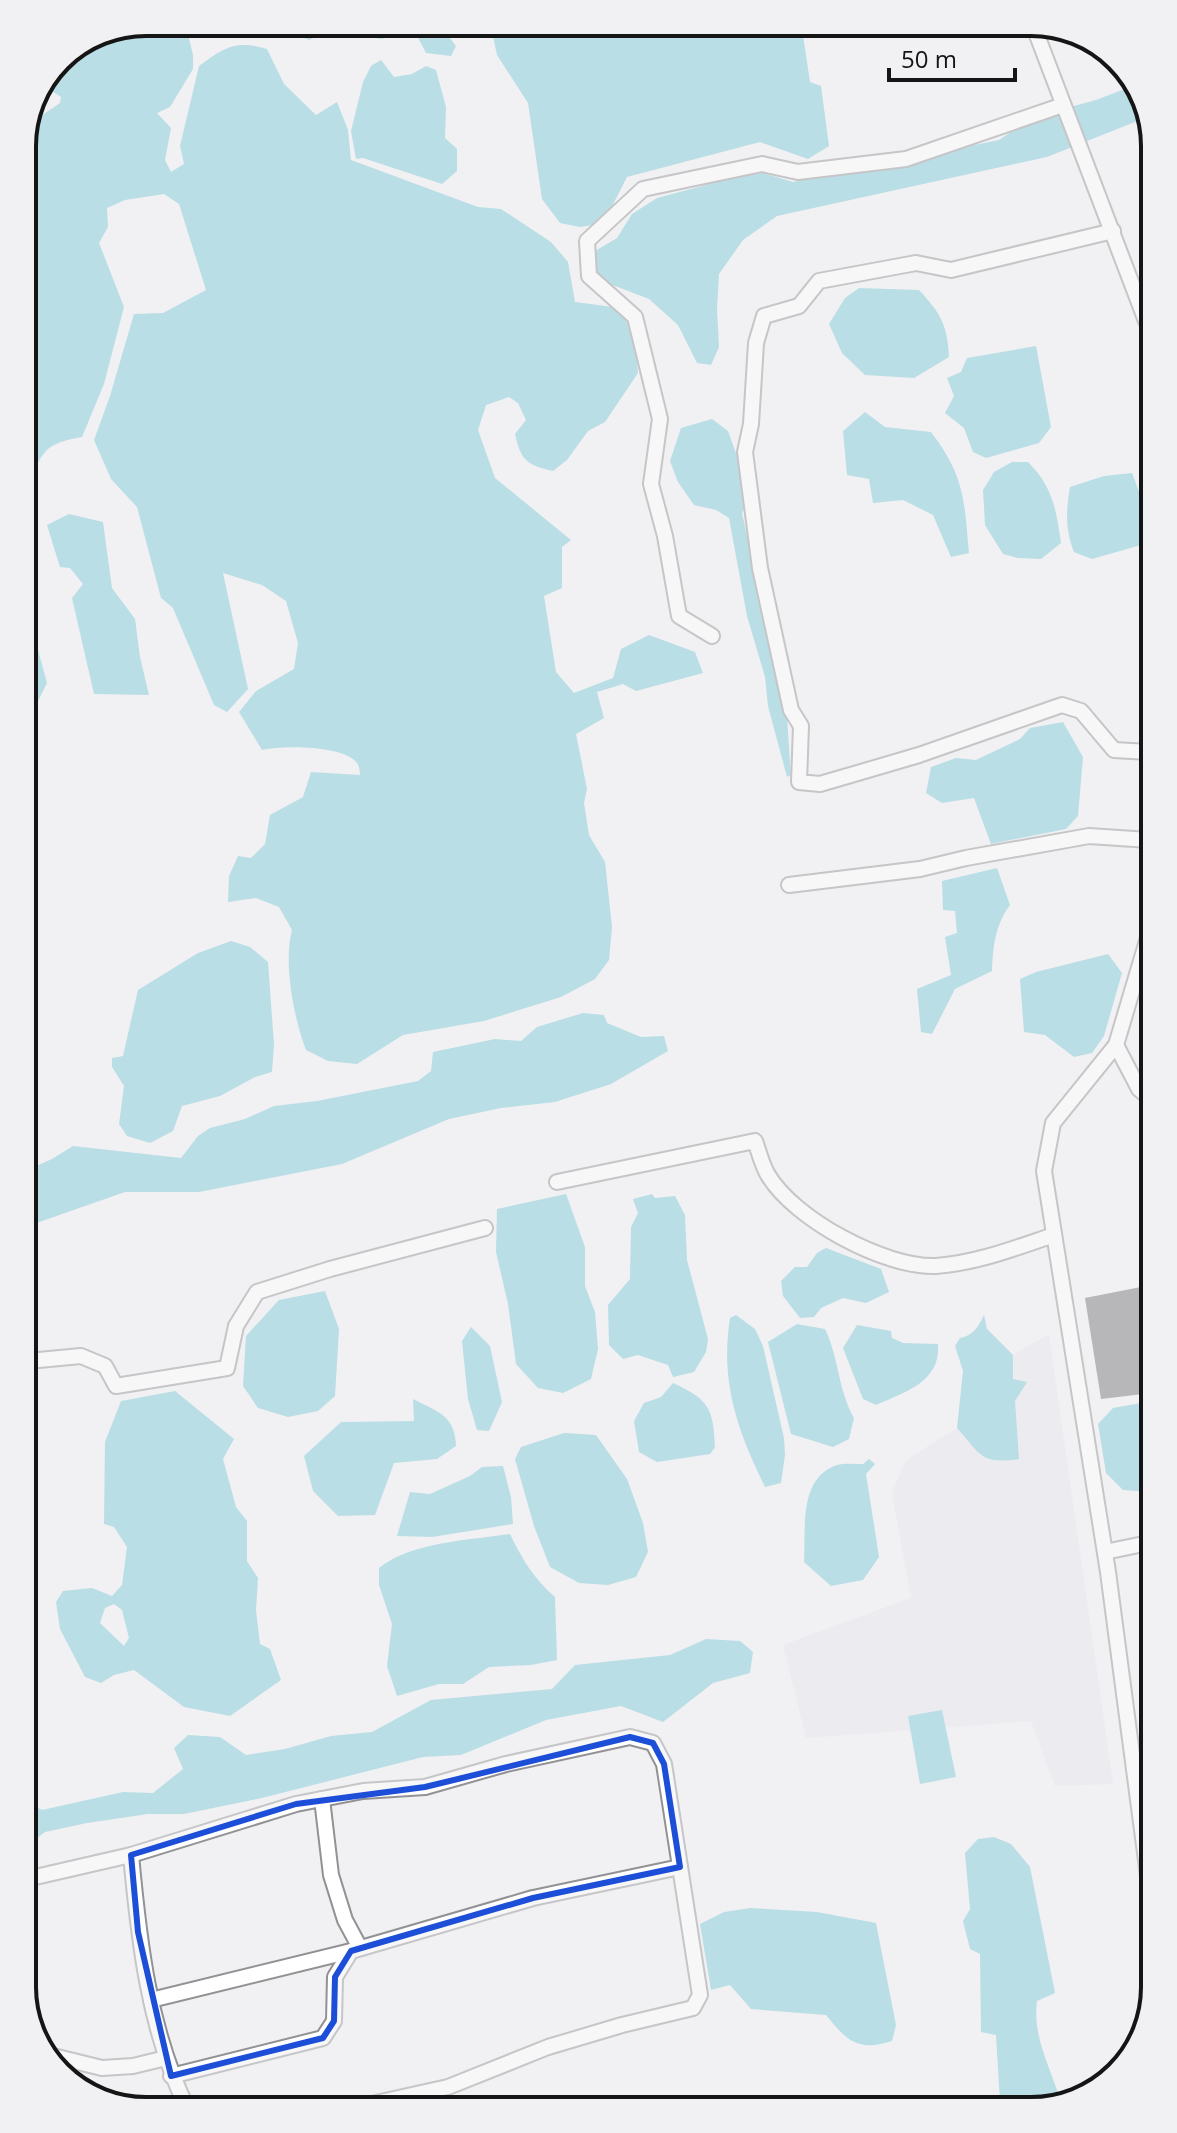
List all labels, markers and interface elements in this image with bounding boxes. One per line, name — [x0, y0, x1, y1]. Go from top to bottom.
scale bar — [889, 32, 1015, 82]
text: 50 m — [901, 42, 957, 75]

